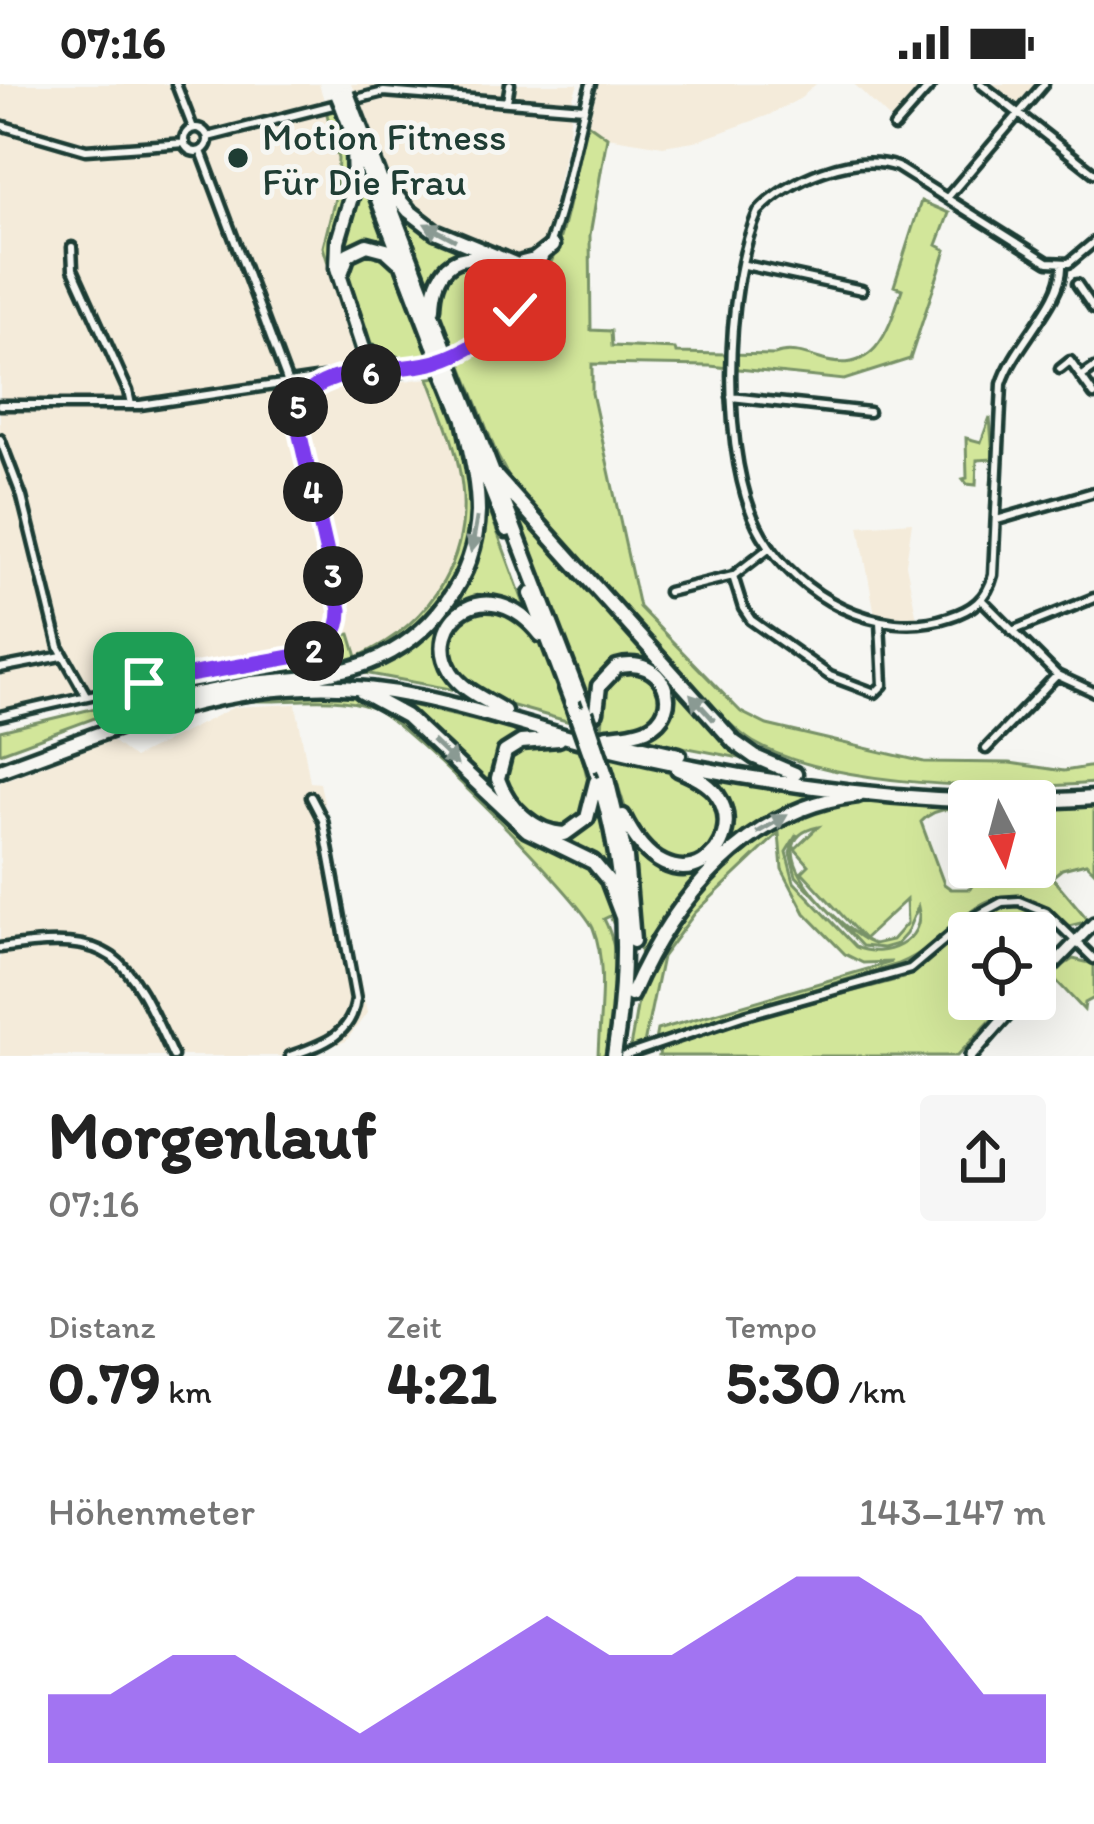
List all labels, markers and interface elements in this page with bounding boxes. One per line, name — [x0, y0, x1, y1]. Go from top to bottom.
text: 07:16 — [60, 15, 166, 69]
place label: Motion Fitness Für Die Frau — [262, 113, 507, 205]
marker: Motion Fitness Für Die Frau — [225, 145, 251, 171]
one-way arrow — [422, 222, 457, 243]
pin — [464, 259, 566, 361]
icon: check — [482, 277, 548, 343]
pin: 6 — [341, 344, 401, 404]
text: 6 — [362, 354, 380, 393]
pin: 5 — [268, 377, 328, 437]
text: 5 — [289, 387, 307, 426]
pin: 4 — [283, 462, 343, 522]
text: 4 — [303, 472, 323, 511]
one-way arrow — [464, 517, 483, 555]
pin: 3 — [303, 546, 363, 606]
text: 3 — [324, 556, 342, 595]
pin: 2 — [284, 621, 344, 681]
text: 2 — [305, 631, 323, 670]
pin — [93, 632, 195, 734]
icon: arrive — [111, 650, 177, 716]
one-way arrow — [689, 692, 716, 721]
one-way arrow — [430, 739, 459, 767]
north arrow — [948, 780, 1056, 888]
map controls — [948, 780, 1056, 1020]
one-way arrow — [755, 815, 789, 836]
button: locate — [948, 912, 1056, 1020]
text: Morgenlauf — [48, 1095, 376, 1175]
button: share — [920, 1095, 1046, 1221]
text: 07:16 — [48, 1180, 140, 1227]
text: Distanz — [48, 1307, 156, 1346]
text: Zeit — [387, 1307, 442, 1346]
text: Tempo — [725, 1307, 817, 1346]
text: 0.79 — [48, 1346, 161, 1418]
text: 4:21 — [387, 1346, 497, 1418]
text: 5:30 — [725, 1346, 841, 1418]
text: km — [161, 1372, 212, 1411]
text: /km — [841, 1372, 906, 1411]
text: Höhenmeter — [48, 1488, 255, 1535]
text: 143–147 m — [859, 1488, 1046, 1535]

